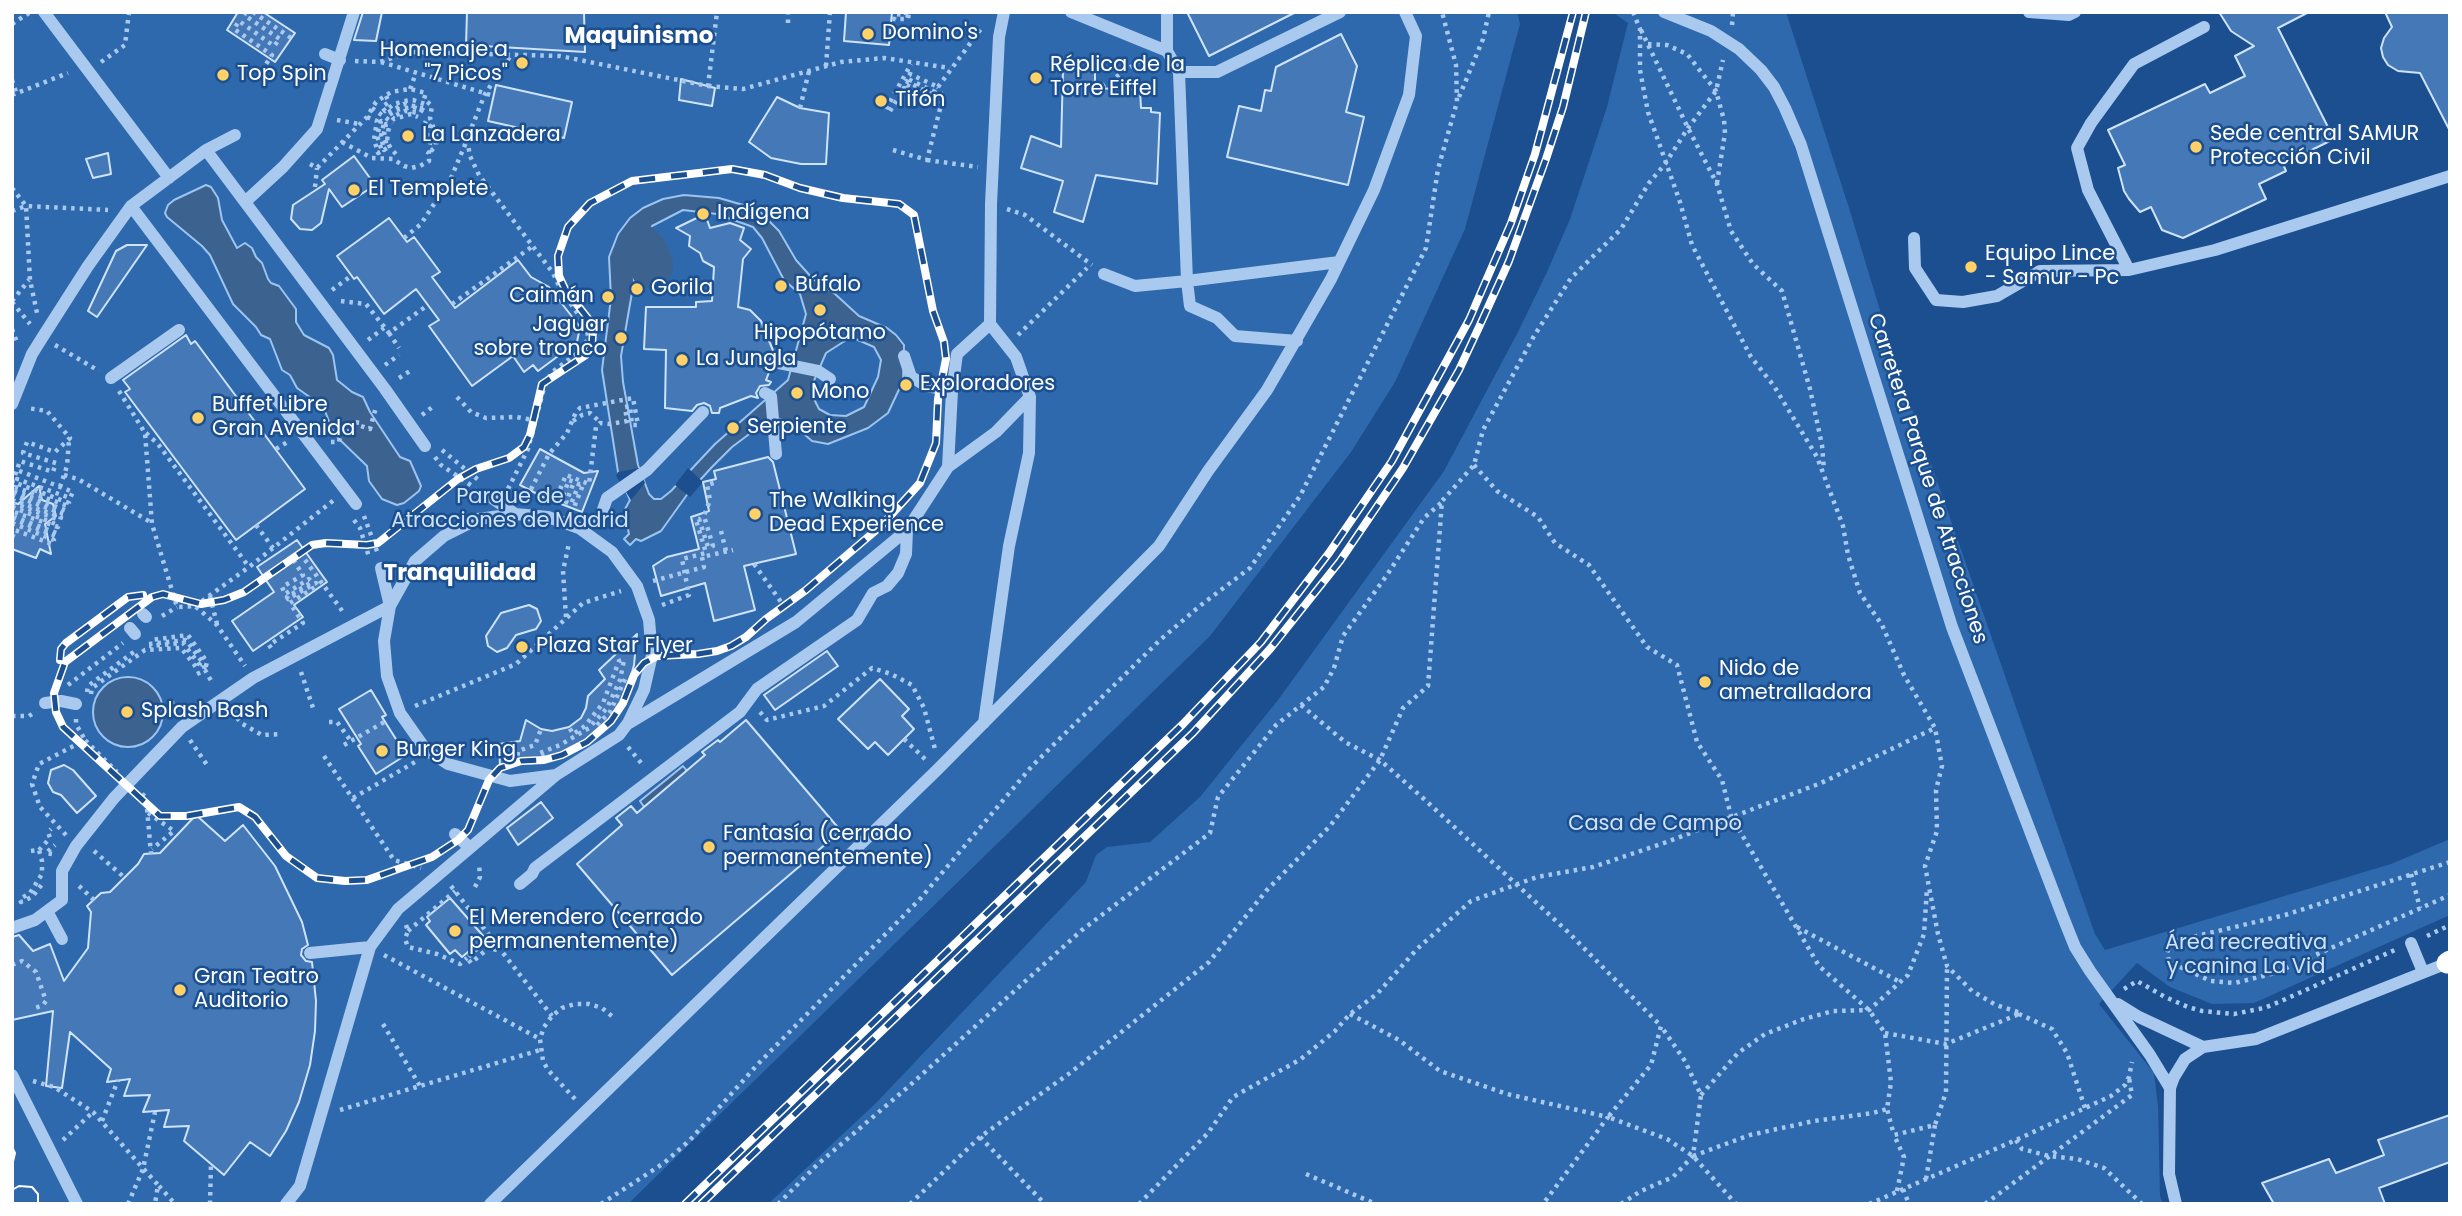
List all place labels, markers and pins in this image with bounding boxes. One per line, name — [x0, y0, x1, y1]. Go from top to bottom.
place label: Domino's — [882, 21, 978, 47]
marker: Domino's — [860, 26, 876, 42]
place label: Homenaje a "7 Picos" — [380, 38, 508, 88]
place label: Réplica de la Torre Eiffel — [1050, 53, 1185, 103]
marker: Homenaje a "7 Picos" — [514, 55, 530, 71]
place label: Top Spin — [237, 62, 327, 88]
marker: Top Spin — [215, 67, 231, 83]
marker: Réplica de la Torre Eiffel — [1028, 70, 1044, 86]
place label: Tifón — [895, 88, 945, 114]
marker: Tifón — [873, 93, 889, 109]
place label: Sede central SAMUR Protección Civil — [2210, 122, 2419, 172]
place label: La Lanzadera — [422, 123, 561, 149]
marker: La Lanzadera — [400, 128, 416, 144]
marker: Sede central SAMUR Protección Civil — [2188, 139, 2204, 155]
place label: El Templete — [368, 177, 489, 203]
marker: El Templete — [346, 182, 362, 198]
place label: Indígena — [717, 201, 810, 227]
marker: Indígena — [695, 206, 711, 222]
place label: Equipo Lince - Samur - Pc — [1985, 242, 2119, 292]
marker: Equipo Lince - Samur - Pc — [1963, 259, 1979, 275]
place label: Búfalo — [795, 273, 861, 299]
place label: Gorila — [651, 276, 713, 302]
marker: Búfalo — [773, 278, 789, 294]
marker: Gorila — [629, 281, 645, 297]
place label: Caimán — [509, 284, 594, 310]
marker: Caimán — [600, 289, 616, 305]
marker: Hipopótamo — [812, 302, 828, 318]
place label: Jaguar sobre tronco — [473, 313, 607, 363]
place label: Hipopótamo — [754, 321, 886, 347]
marker: Jaguar sobre tronco — [613, 330, 629, 346]
place label: La Jungla — [696, 347, 796, 373]
marker: La Jungla — [674, 352, 690, 368]
place label: Exploradores — [920, 372, 1055, 398]
marker: Exploradores — [898, 377, 914, 393]
place label: Mono — [811, 380, 869, 406]
marker: Mono — [789, 385, 805, 401]
place label: Buffet Libre Gran Avenida — [212, 393, 355, 443]
marker: Buffet Libre Gran Avenida — [190, 410, 206, 426]
place label: Serpiente — [747, 415, 847, 441]
marker: Serpiente — [725, 420, 741, 436]
place label: The Walking Dead Experience — [769, 489, 944, 539]
marker: The Walking Dead Experience — [747, 506, 763, 522]
place label: Plaza Star Flyer — [536, 634, 693, 660]
marker: Plaza Star Flyer — [514, 639, 530, 655]
place label: Nido de ametralladora — [1719, 657, 1872, 707]
marker: Nido de ametralladora — [1697, 674, 1713, 690]
place label: Splash Bash — [141, 699, 268, 725]
marker: Splash Bash — [119, 704, 135, 720]
place label: Burger King — [396, 738, 516, 764]
marker: Burger King — [374, 743, 390, 759]
place label: Fantasía (cerrado permanentemente) — [723, 822, 933, 872]
marker: Fantasía (cerrado permanentemente) — [701, 839, 717, 855]
place label: El Merendero (cerrado permanentemente) — [469, 906, 703, 956]
marker: El Merendero (cerrado permanentemente) — [447, 923, 463, 939]
place label: Gran Teatro Auditorio — [194, 965, 319, 1015]
marker: Gran Teatro Auditorio — [172, 982, 188, 998]

